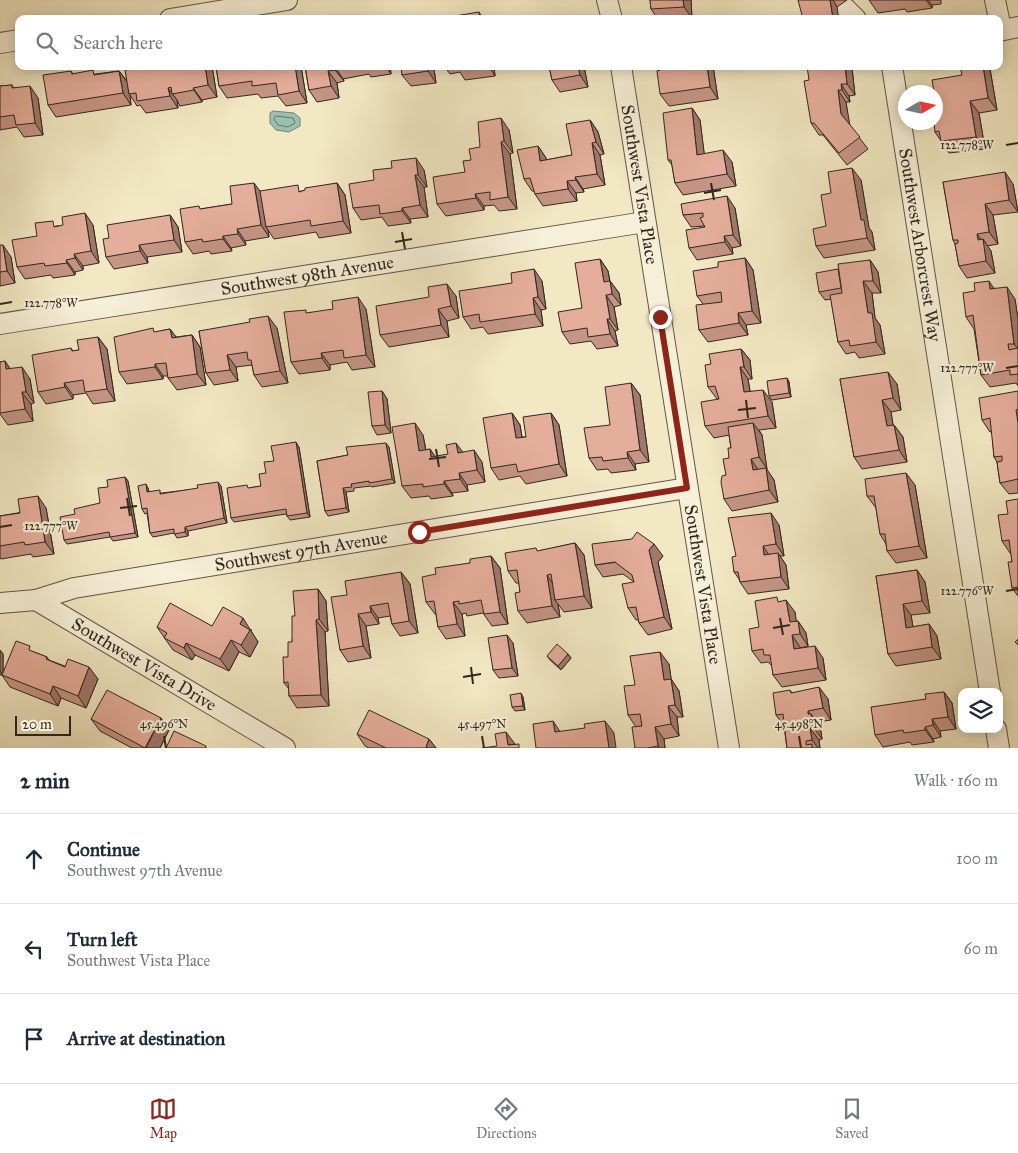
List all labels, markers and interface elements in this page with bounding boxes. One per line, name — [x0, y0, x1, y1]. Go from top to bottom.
search box — [15, 15, 1003, 70]
icon: search — [33, 29, 61, 57]
text: Search here — [73, 31, 163, 54]
north arrow — [898, 85, 943, 130]
street label: Southwest Vista Place — [616, 103, 663, 266]
text: 122.778°W — [940, 138, 994, 152]
street label: Southwest Arborcrest Way — [894, 147, 946, 344]
street label: Southwest 98th Avenue — [219, 251, 395, 300]
text: 122.778°W — [24, 296, 78, 310]
route end — [649, 306, 672, 329]
text: 122.777°W — [940, 361, 994, 375]
street label: Southwest Vista Place — [680, 503, 727, 666]
text: 122.777°W — [24, 519, 78, 533]
route start — [408, 521, 431, 544]
street label: Southwest 97th Avenue — [213, 526, 389, 576]
text: 122.776°W — [940, 584, 994, 598]
street label: Southwest Vista Drive — [68, 613, 221, 716]
map controls — [958, 688, 1003, 733]
button: layers — [958, 688, 1003, 733]
scale bar — [15, 713, 71, 736]
text: 20 m — [22, 716, 52, 733]
text: 45.496°N — [140, 717, 188, 731]
text: 45.497°N — [458, 717, 506, 731]
text: 45.498°N — [775, 717, 823, 731]
text: 2 min — [20, 768, 70, 794]
text: Walk · 160 m — [914, 771, 998, 790]
text: Continue — [67, 838, 140, 861]
icon: ahead — [20, 845, 48, 873]
text: 100 m — [956, 849, 998, 868]
text: Southwest 97th Avenue — [67, 861, 222, 880]
text: Turn left — [67, 928, 137, 951]
icon: left — [20, 935, 48, 963]
text: 60 m — [964, 939, 998, 958]
text: Southwest Vista Place — [67, 951, 210, 970]
icon: arrive — [20, 1025, 48, 1053]
text: Arrive at destination — [67, 1027, 225, 1050]
tab: Map — [149, 1095, 177, 1142]
tab: Directions — [476, 1095, 537, 1142]
tab: Saved — [835, 1095, 869, 1142]

